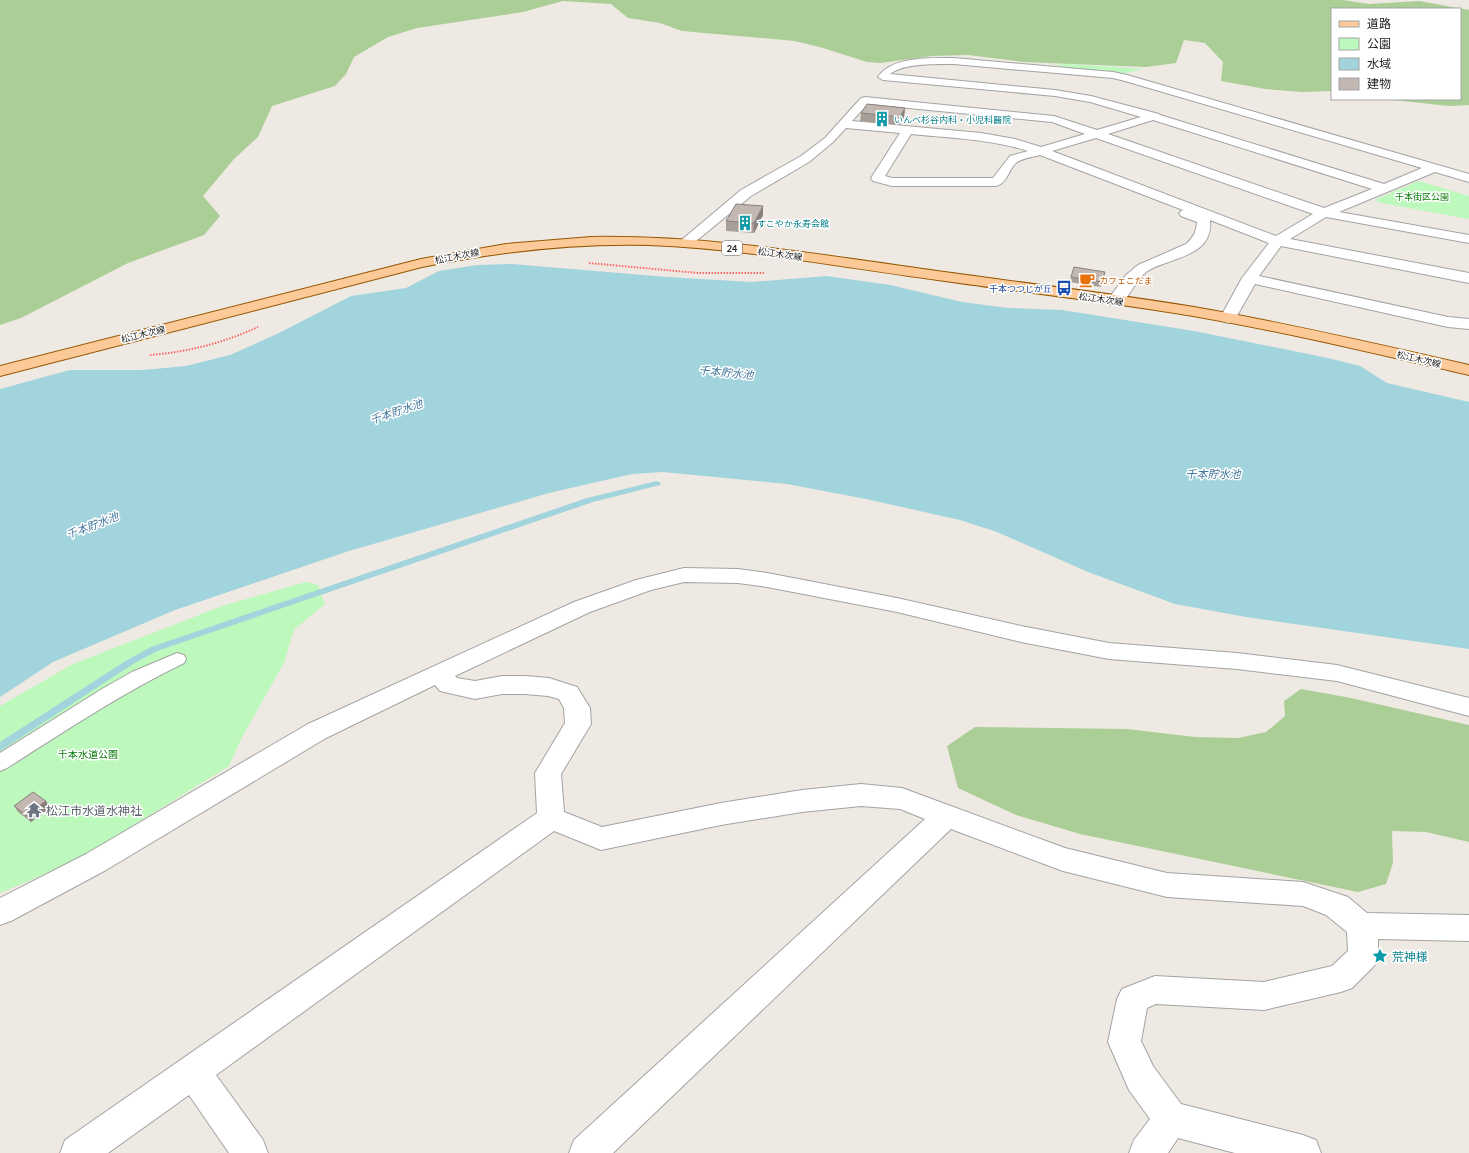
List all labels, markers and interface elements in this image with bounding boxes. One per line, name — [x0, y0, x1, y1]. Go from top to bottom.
legend — [1331, 8, 1461, 100]
text: 道路 — [1367, 16, 1391, 31]
text: 公園 — [1367, 36, 1391, 51]
text: 水域 — [1367, 56, 1391, 71]
text: 建物 — [1367, 76, 1391, 91]
building icon: いんべ杉谷内科・小児科醫院 — [873, 110, 891, 128]
place label: いんべ杉谷内科・小児科醫院 — [894, 114, 1011, 125]
park label: 千本街区公園 — [1395, 191, 1449, 202]
building icon: すこやか永寿会館 — [736, 214, 754, 232]
place label: すこやか永寿会館 — [757, 218, 829, 229]
road number: 24 — [722, 241, 742, 255]
street label: 松江木次線 — [757, 245, 804, 263]
street label: 松江木次線 — [434, 246, 481, 266]
cafe icon: カフェこだま — [1078, 271, 1096, 289]
place label: カフェこだま — [1099, 275, 1153, 286]
bus stop icon: 千本つつじが丘 — [1055, 279, 1073, 297]
place label: 千本つつじが丘 — [989, 283, 1052, 294]
street label: 松江木次線 — [1078, 290, 1125, 308]
street label: 松江木次線 — [120, 323, 167, 345]
street label: 松江木次線 — [1396, 349, 1443, 370]
water label: 千本貯水池 — [698, 363, 755, 381]
water label: 千本貯水池 — [368, 396, 425, 426]
water label: 千本貯水池 — [1186, 467, 1241, 480]
water label: 千本貯水池 — [64, 509, 121, 541]
park label: 千本水道公園 — [58, 748, 118, 760]
temple icon: 松江市水道水神社 — [25, 801, 43, 819]
place label: 松江市水道水神社 — [46, 803, 142, 818]
place icon: 荒神様 — [1371, 947, 1389, 965]
place label: 荒神様 — [1392, 949, 1428, 964]

